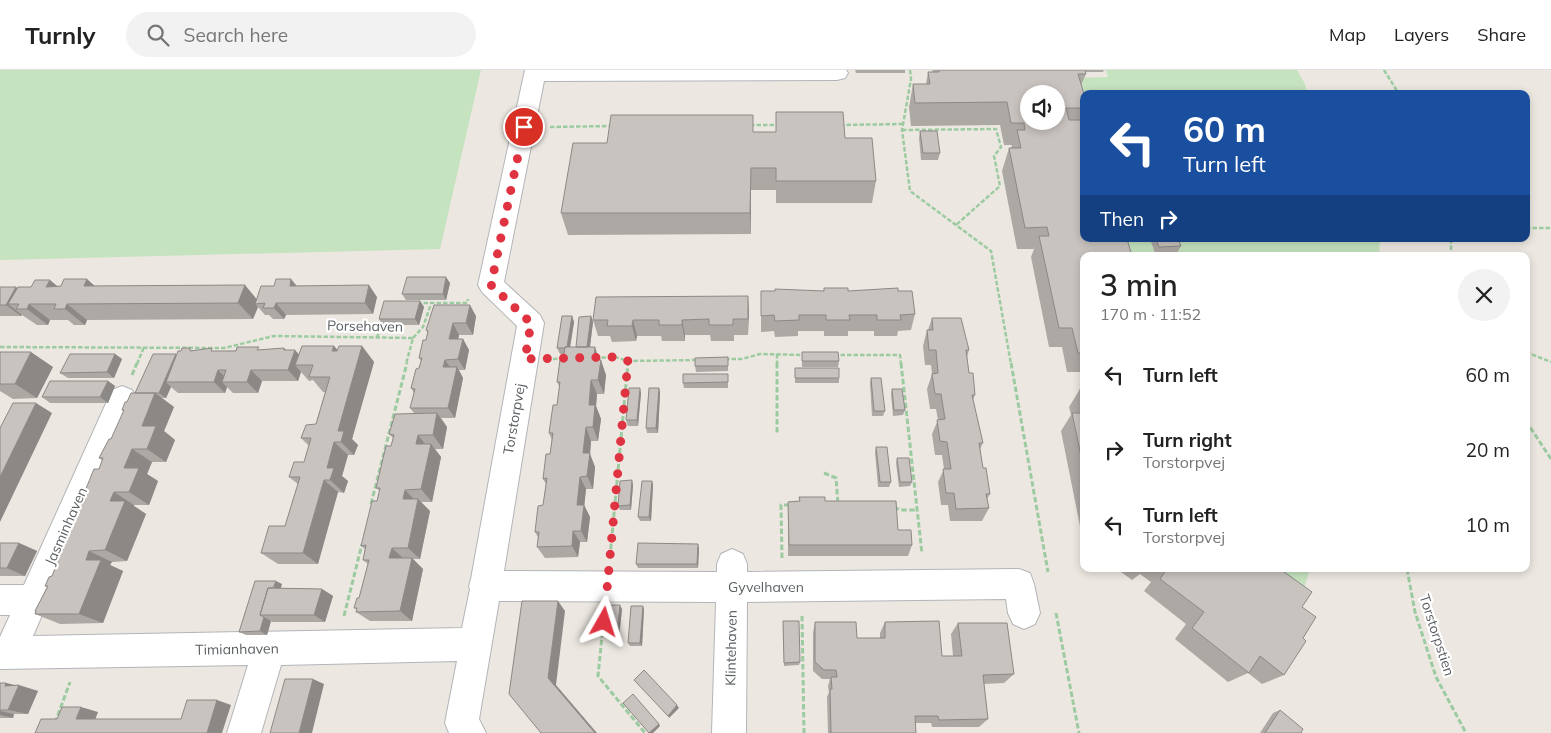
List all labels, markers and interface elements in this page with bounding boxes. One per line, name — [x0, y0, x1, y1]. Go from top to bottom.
search box — [126, 12, 476, 57]
text: Turnly — [25, 20, 96, 50]
icon: search — [144, 21, 172, 49]
text: Search here — [184, 23, 288, 47]
text: Map — [1329, 23, 1366, 46]
text: Layers — [1394, 23, 1449, 46]
text: Share — [1477, 23, 1526, 46]
map controls — [1020, 85, 1065, 130]
button: sound — [1020, 85, 1065, 130]
pin — [503, 106, 545, 148]
text: 60 m — [1183, 107, 1266, 151]
icon: left — [1100, 110, 1165, 175]
icon: arrive — [510, 113, 538, 141]
text: Turn left — [1183, 150, 1266, 178]
icon: right — [1154, 205, 1182, 233]
text: Then — [1100, 207, 1144, 231]
text: 3 min — [1100, 266, 1178, 304]
button: close — [1458, 269, 1510, 321]
text: 170 m · 11:52 — [1100, 304, 1201, 324]
street label: Porsehaven — [327, 316, 403, 336]
icon: left — [1100, 361, 1128, 389]
text: Turn left — [1143, 363, 1218, 387]
text: 60 m — [1466, 363, 1510, 387]
street label: Torstorpvej — [499, 382, 529, 456]
text: Turn right — [1143, 428, 1232, 452]
icon: right — [1100, 436, 1128, 464]
text: 20 m — [1466, 438, 1510, 462]
text: Torstorpvej — [1143, 452, 1225, 472]
street label: Jasminhaven — [41, 484, 91, 568]
text: Turn left — [1143, 503, 1218, 527]
icon: left — [1100, 511, 1128, 539]
text: 10 m — [1466, 513, 1510, 537]
text: Torstorpvej — [1143, 527, 1225, 547]
street label: Gyvelhaven — [728, 578, 804, 596]
street label: Torstorpstien — [1415, 592, 1459, 678]
position arrow — [577, 595, 629, 647]
street label: Klintehaven — [721, 610, 741, 686]
street label: Timianhaven — [195, 639, 279, 659]

